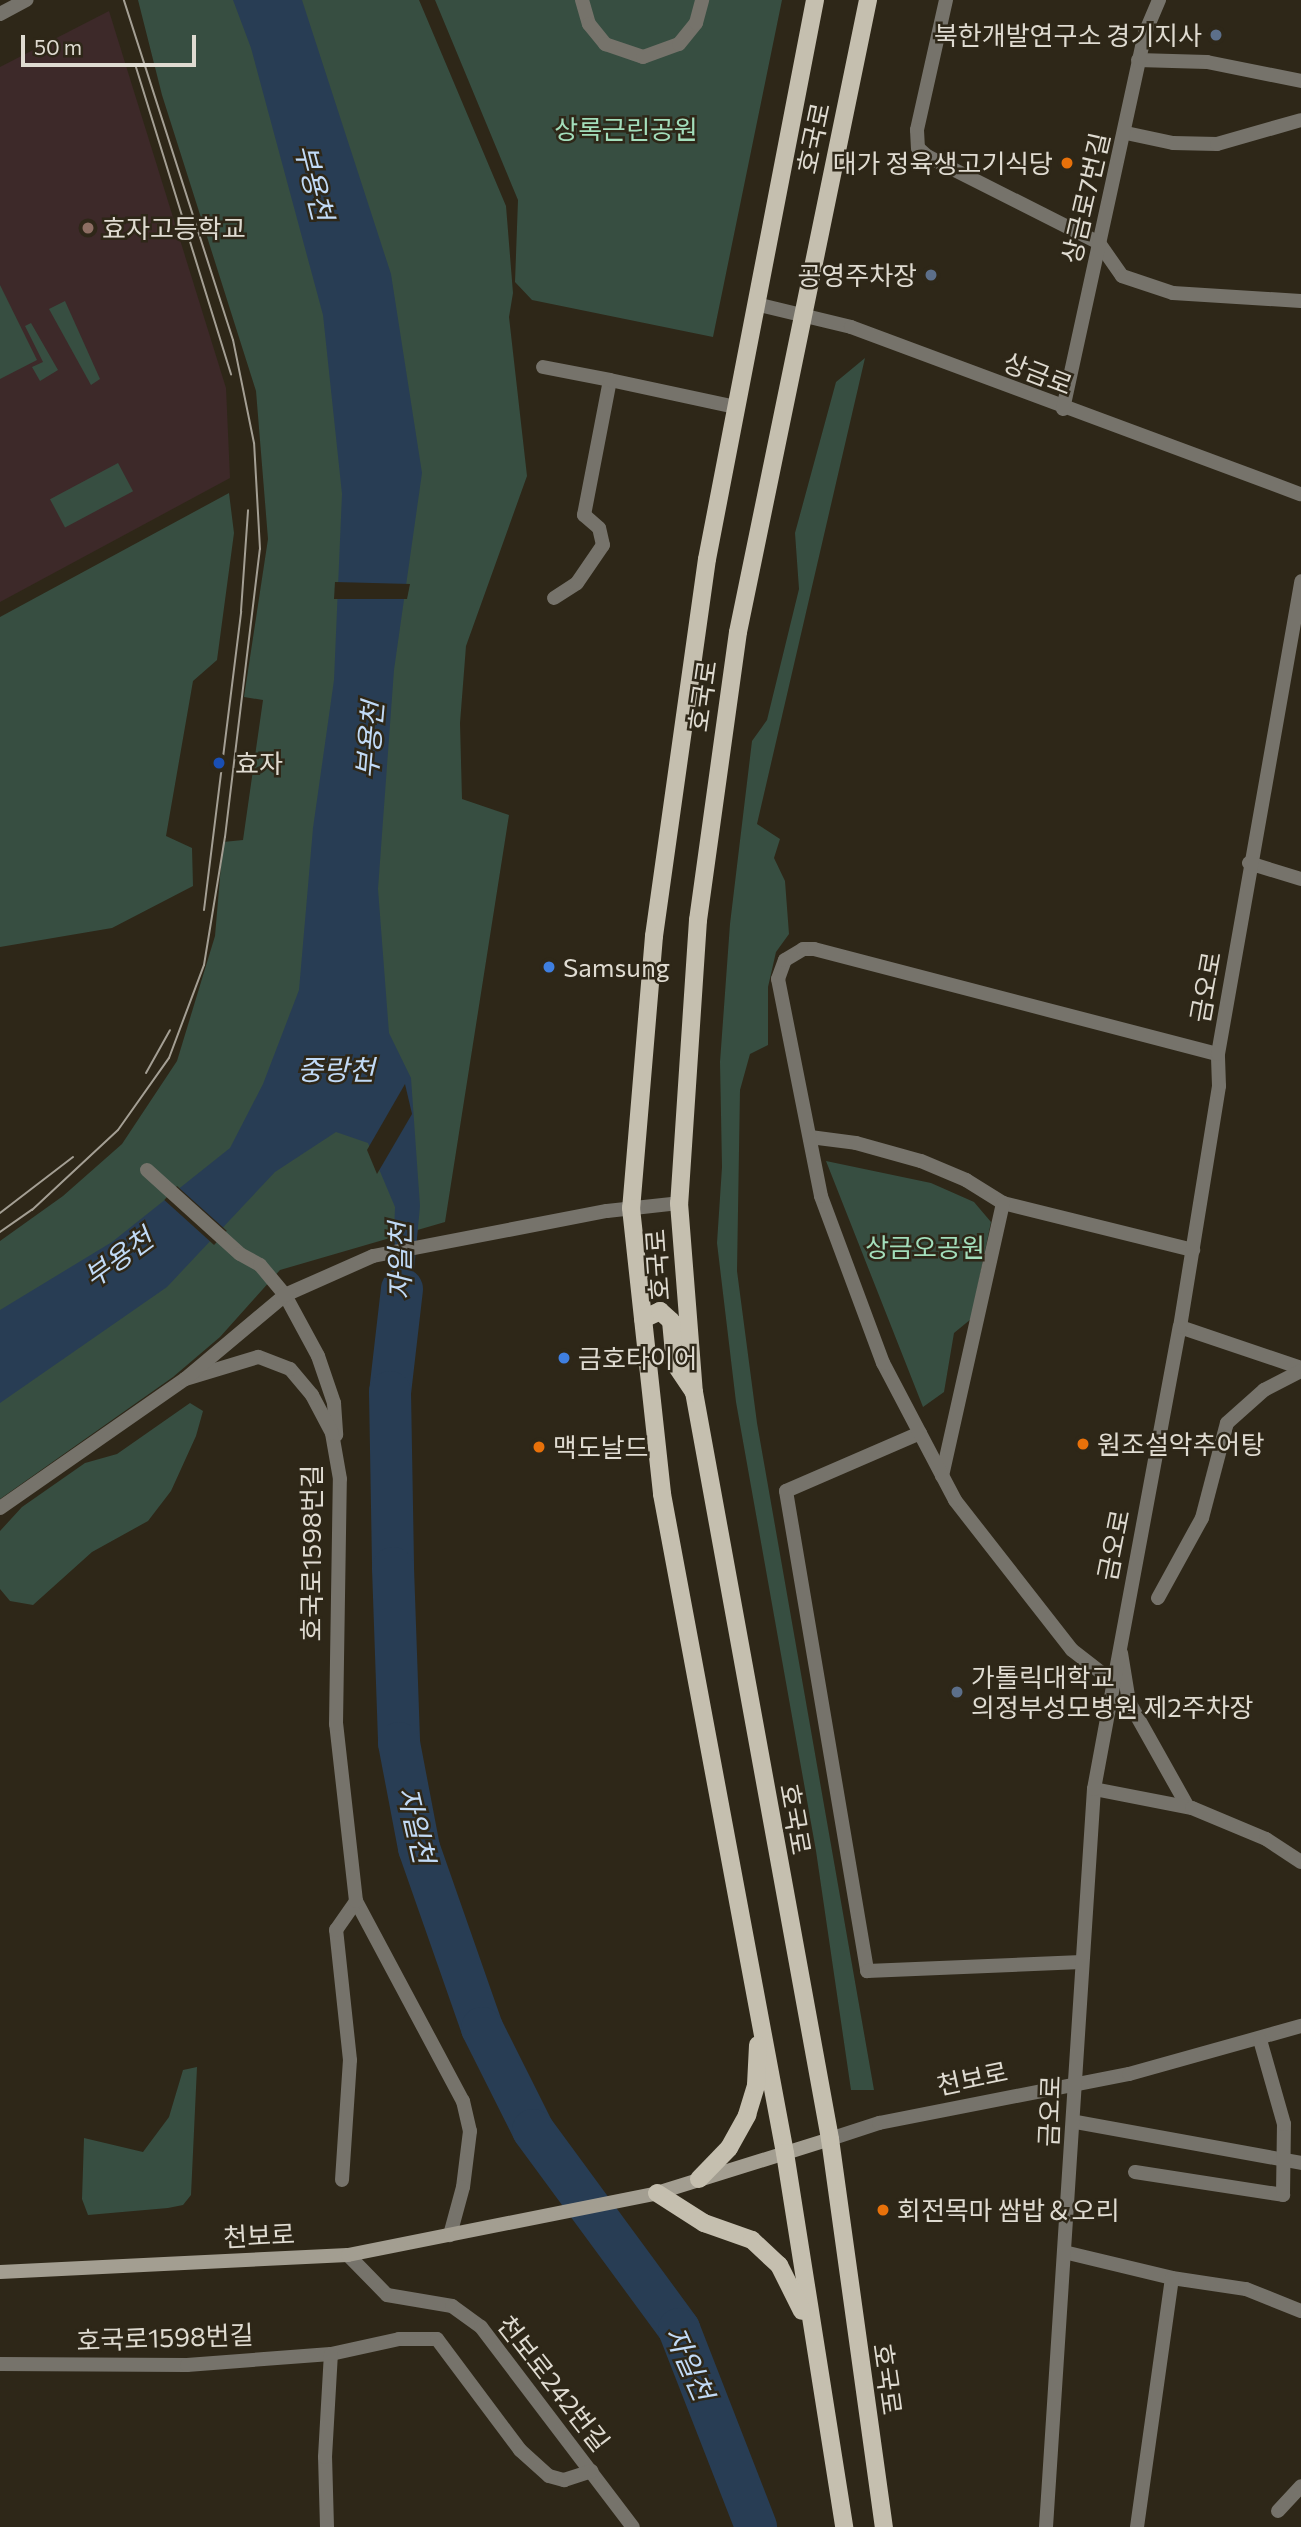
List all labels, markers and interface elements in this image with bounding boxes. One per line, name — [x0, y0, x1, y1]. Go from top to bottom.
place label: 북한개발연구소 경기지사 — [934, 19, 1202, 51]
scale bar — [24, 21, 200, 65]
marker: 북한개발연구소 경기지사 — [1208, 27, 1224, 43]
text: 50 m — [34, 34, 82, 59]
street label: 호국로 — [790, 100, 836, 176]
park label: 상록근린공원 — [554, 113, 698, 145]
street label: 상금로7번길 — [1055, 130, 1115, 266]
water label: 부용천 — [289, 140, 341, 224]
place label: 대가 정육생고기식당 — [833, 147, 1053, 179]
marker: 대가 정육생고기식당 — [1059, 155, 1075, 171]
place label: 효자고등학교 — [102, 212, 246, 244]
marker: 효자고등학교 — [80, 220, 96, 236]
place label: 공영주차장 — [797, 259, 917, 291]
marker: 공영주차장 — [923, 267, 939, 283]
street label: 상금로 — [999, 346, 1077, 400]
street label: 호국로 — [682, 658, 722, 734]
water label: 부용천 — [349, 700, 389, 780]
place label: 효자 — [235, 747, 283, 779]
marker: 효자 — [209, 753, 229, 773]
street label: 금오로 — [1183, 949, 1227, 1025]
place label: Samsung — [563, 951, 670, 983]
marker: Samsung — [541, 959, 557, 975]
water label: 중랑천 — [297, 1052, 375, 1086]
water label: 부용천 — [77, 1221, 159, 1293]
water label: 자일천 — [382, 1222, 416, 1300]
street label: 호국로 — [639, 1228, 675, 1302]
park label: 상금오공원 — [865, 1231, 985, 1263]
place label: 금호타이어 — [578, 1342, 698, 1374]
marker: 금호타이어 — [556, 1350, 572, 1366]
place label: 원조설악추어탕 — [1097, 1428, 1264, 1460]
place label: 맥도날드 — [553, 1431, 649, 1463]
marker: 원조설악추어탕 — [1075, 1436, 1091, 1452]
marker: 맥도날드 — [531, 1439, 547, 1455]
street label: 호국로1598번길 — [295, 1464, 327, 1642]
street label: 금오로 — [1091, 1507, 1135, 1583]
place label: 가톨릭대학교 의정부성모병원 제2주차장 — [971, 1661, 1254, 1722]
marker: 가톨릭대학교 의정부성모병원 제2주차장 — [949, 1684, 965, 1700]
street label: 호국로 — [774, 1781, 818, 1857]
water label: 자일천 — [392, 1784, 442, 1866]
street label: 천보로 — [934, 2055, 1010, 2101]
street label: 금오로 — [1032, 2075, 1066, 2147]
place label: 회전목마 쌈밥＆오리 — [897, 2194, 1119, 2226]
marker: 회전목마 쌈밥＆오리 — [875, 2202, 891, 2218]
street label: 천보로 — [222, 2218, 296, 2252]
street label: 천보로242번길 — [491, 2309, 617, 2457]
street label: 호국로1598번길 — [76, 2318, 254, 2356]
water label: 자일천 — [659, 2321, 721, 2405]
street label: 호국로 — [868, 2341, 908, 2417]

